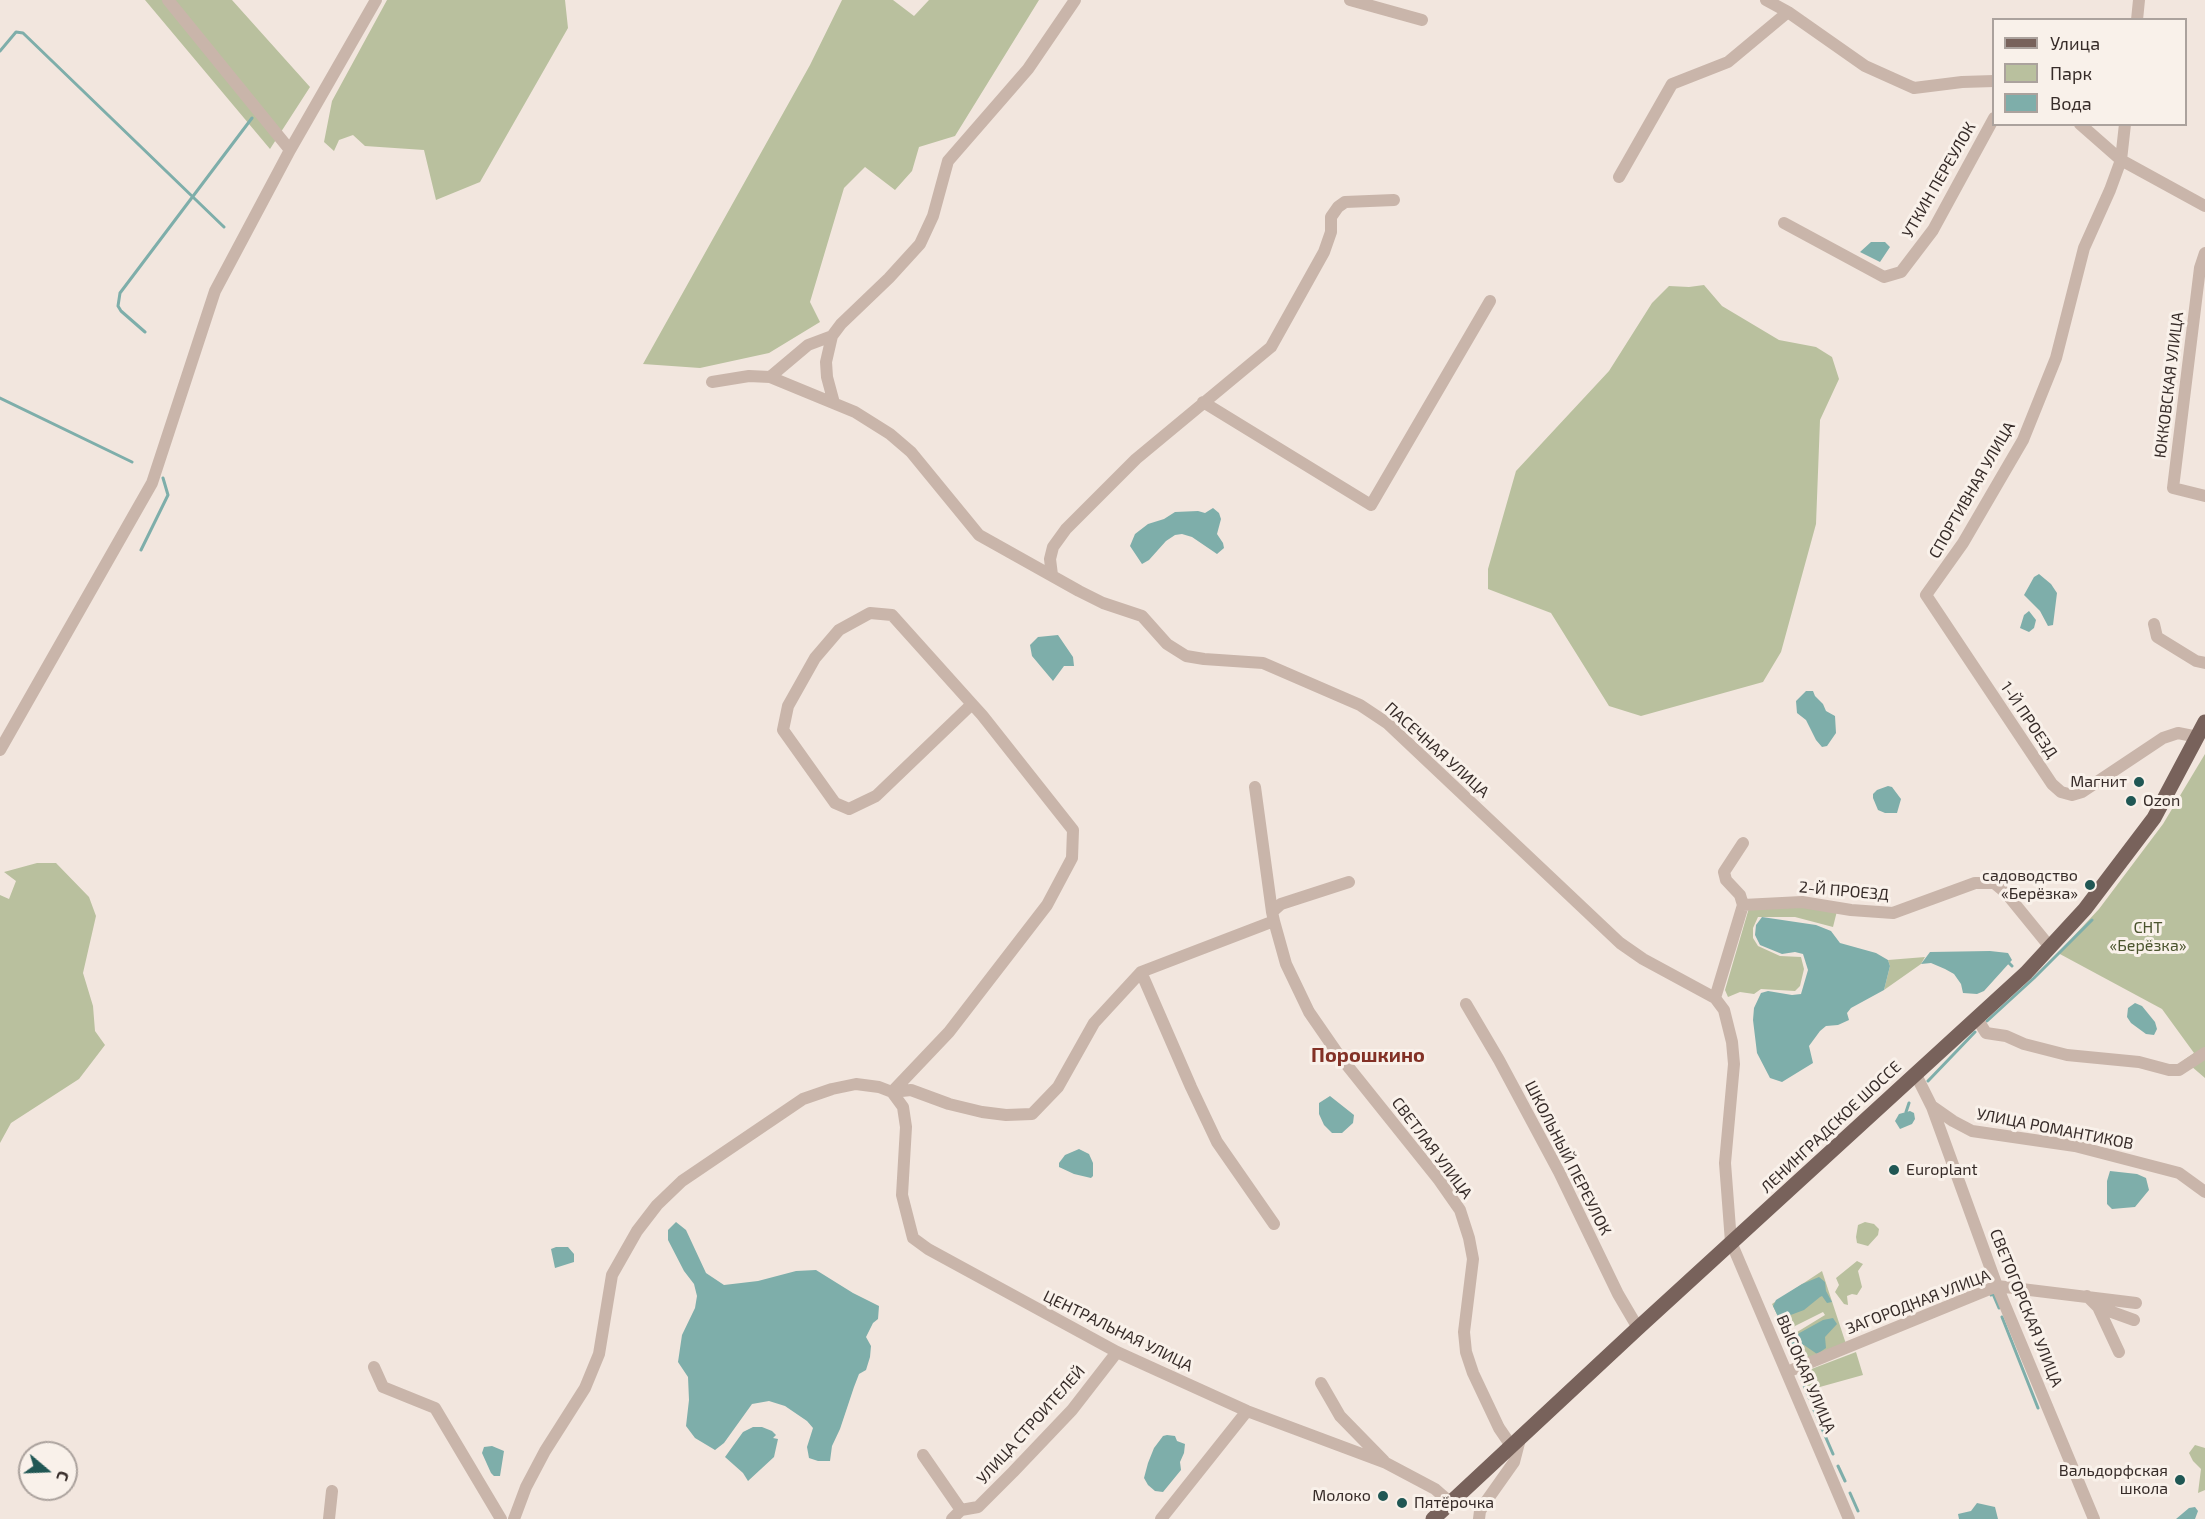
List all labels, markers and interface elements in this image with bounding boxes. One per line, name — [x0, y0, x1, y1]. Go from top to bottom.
legend — [1992, 18, 2187, 126]
text: Улица — [2050, 32, 2100, 54]
text: Парк — [2050, 62, 2092, 84]
text: Вода — [2050, 92, 2092, 114]
street label: УТКИН ПЕРЕУЛОК — [1898, 119, 1980, 241]
street label: ЮККОВСКАЯ УЛИЦА — [2150, 311, 2188, 459]
street label: СПОРТИВНАЯ УЛИЦА — [1925, 418, 2019, 562]
street label: 1-Й ПРОЕЗД — [1996, 678, 2062, 762]
street label: ПАСЕЧНАЯ УЛИЦА — [1381, 698, 1493, 802]
place label: Магнит — [2070, 772, 2127, 792]
marker: Магнит — [2132, 775, 2146, 789]
place label: Ozon — [2143, 791, 2180, 811]
marker: Ozon — [2124, 794, 2138, 808]
place label: садоводство «Берёзка» — [1982, 866, 2078, 904]
street label: 2-Й ПРОЕЗД — [1798, 877, 1890, 905]
marker: садоводство «Берёзка» — [2083, 878, 2097, 892]
park label: СНТ «Берёзка» — [2109, 918, 2187, 956]
district label: Порошкино — [1311, 1043, 1425, 1067]
street label: ЛЕНИНГРАДСКОЕ ШОССЕ — [1757, 1057, 1905, 1197]
street label: ШКОЛЬНЫЙ ПЕРЕУЛОК — [1521, 1078, 1615, 1238]
street label: СВЕТЛАЯ УЛИЦА — [1388, 1094, 1476, 1202]
street label: УЛИЦА РОМАНТИКОВ — [1975, 1104, 2135, 1154]
place label: Europlant — [1906, 1160, 1978, 1180]
marker: Europlant — [1887, 1163, 1901, 1177]
street label: СВЕТОГОРСКАЯ УЛИЦА — [1985, 1226, 2067, 1390]
street label: ЗАГОРОДНАЯ УЛИЦА — [1843, 1266, 1993, 1338]
street label: ЦЕНТРАЛЬНАЯ УЛИЦА — [1040, 1286, 1196, 1376]
street label: ВЫСОКАЯ УЛИЦА — [1772, 1312, 1840, 1436]
street label: УЛИЦА СТРОИТЕЛЕЙ — [973, 1362, 1089, 1488]
north arrow — [18, 1441, 78, 1501]
place label: Вальдорфская школа — [2059, 1461, 2168, 1499]
text: С — [53, 1469, 74, 1484]
marker: Вальдорфская школа — [2173, 1473, 2187, 1487]
place label: Молоко — [1312, 1486, 1371, 1506]
marker: Молоко — [1376, 1489, 1390, 1503]
place label: Пятёрочка — [1414, 1493, 1494, 1513]
marker: Пятёрочка — [1395, 1496, 1409, 1510]

